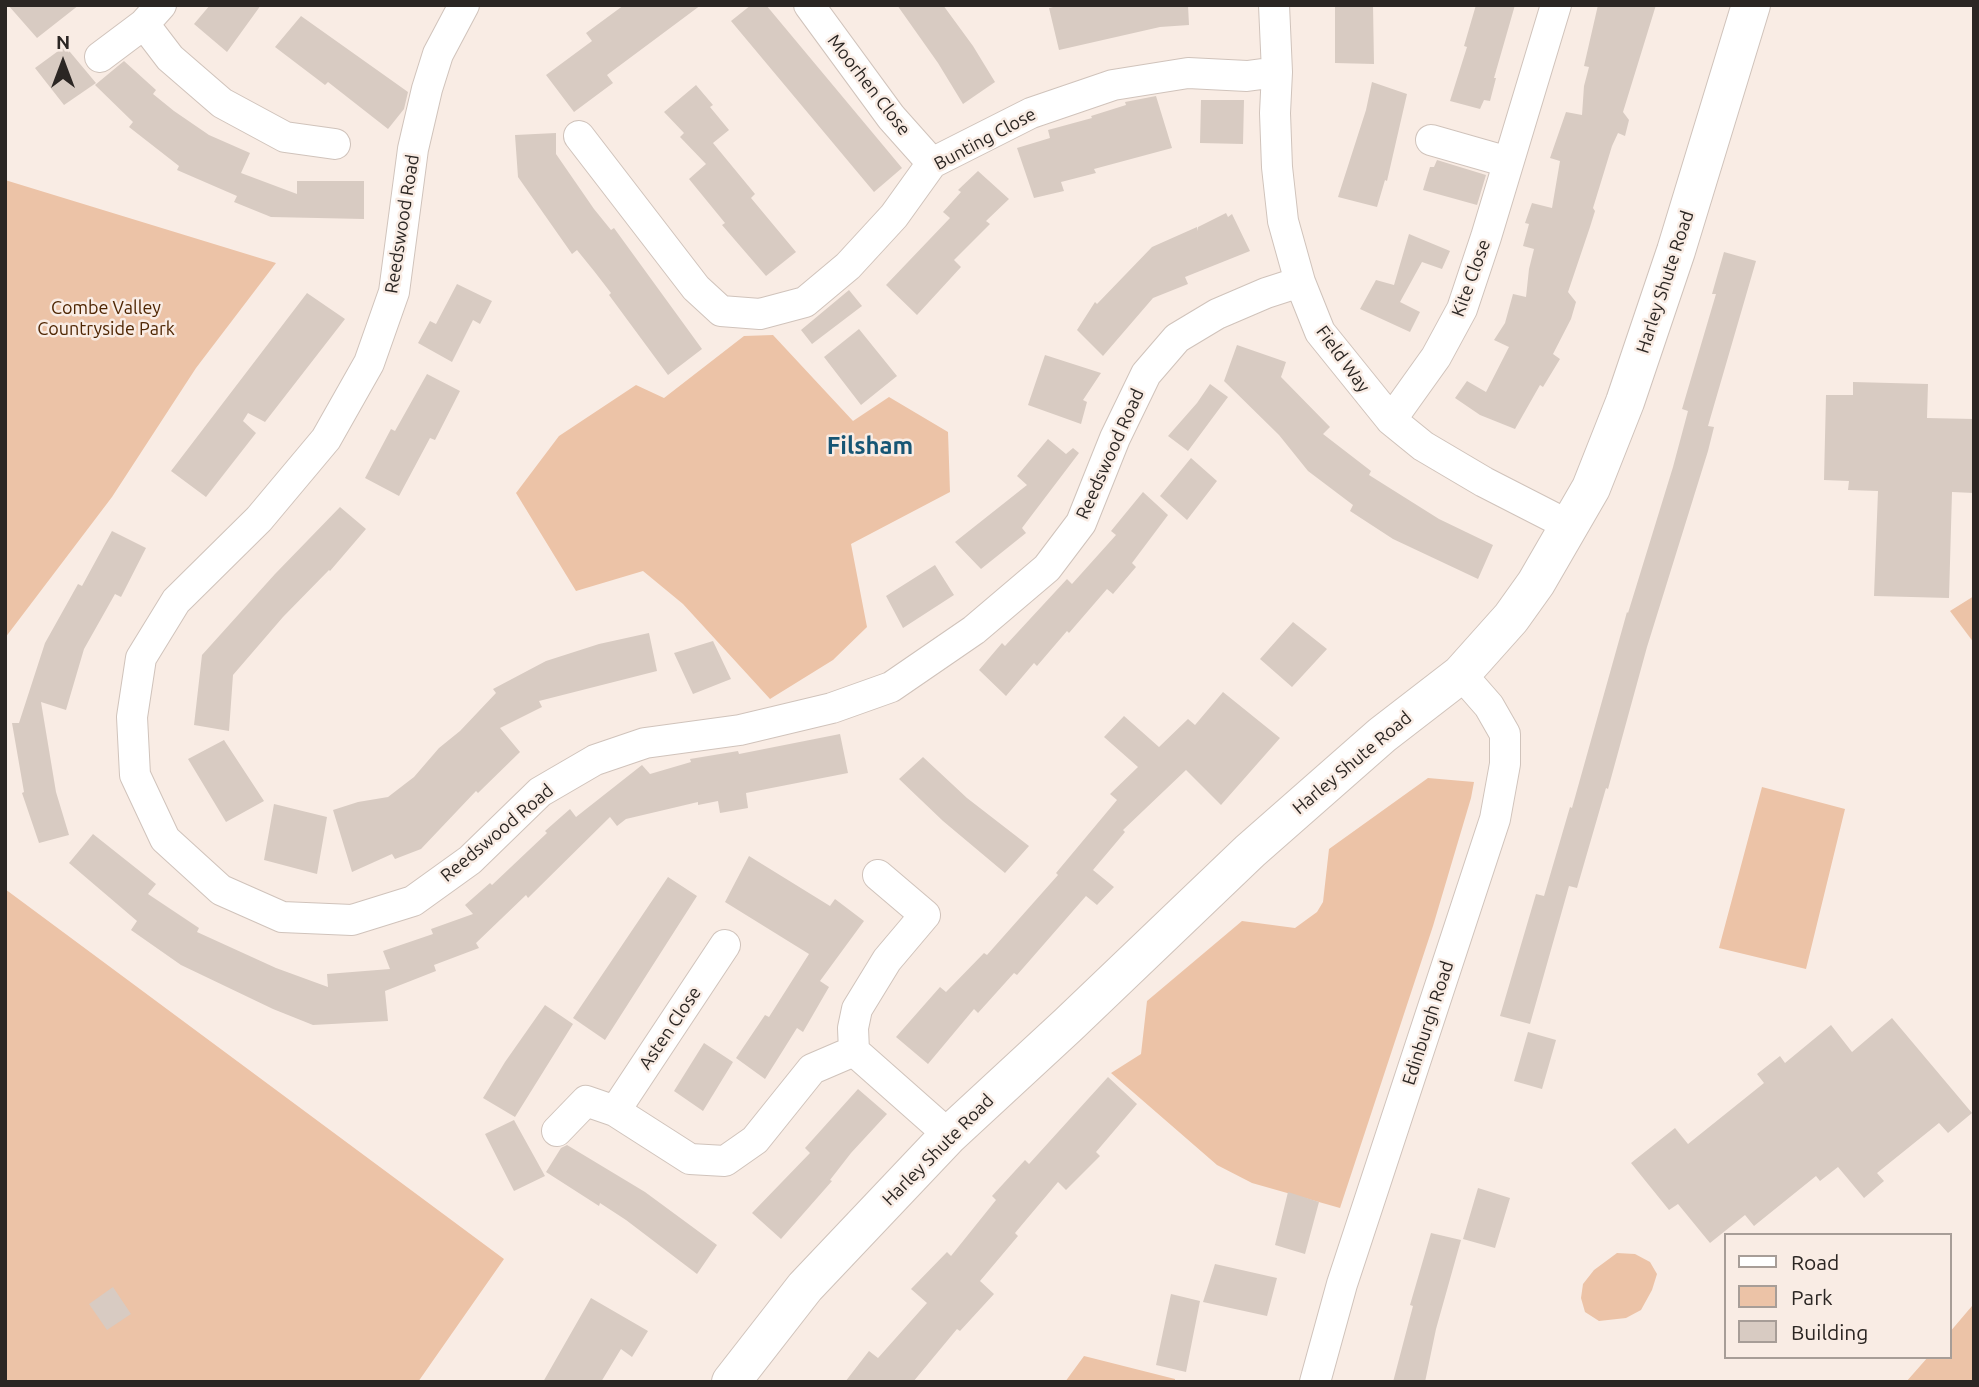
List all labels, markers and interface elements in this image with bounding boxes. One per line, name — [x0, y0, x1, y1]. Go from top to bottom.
north arrow — [28, 28, 98, 98]
street label: Moorhen Close — [823, 30, 915, 140]
text: N — [56, 31, 70, 53]
street label: Bunting Close — [930, 103, 1040, 175]
street label: Reedswood Road — [380, 153, 424, 295]
street label: Harley Shute Road — [1632, 208, 1698, 356]
street label: Kite Close — [1447, 236, 1495, 320]
park label: Combe Valley Countryside Park — [37, 297, 175, 340]
street label: Field Way — [1312, 321, 1374, 397]
street label: Reedswood Road — [1072, 385, 1148, 523]
district label: Filsham — [827, 432, 913, 460]
street label: Harley Shute Road — [1288, 707, 1416, 819]
street label: Reedswood Road — [436, 780, 558, 886]
street label: Edinburgh Road — [1398, 958, 1458, 1088]
street label: Asten Close — [634, 983, 706, 1073]
street label: Harley Shute Road — [878, 1090, 998, 1210]
legend — [1724, 1233, 1951, 1359]
text: Road — [1791, 1250, 1839, 1274]
text: Park — [1791, 1285, 1833, 1309]
text: Building — [1791, 1320, 1868, 1344]

